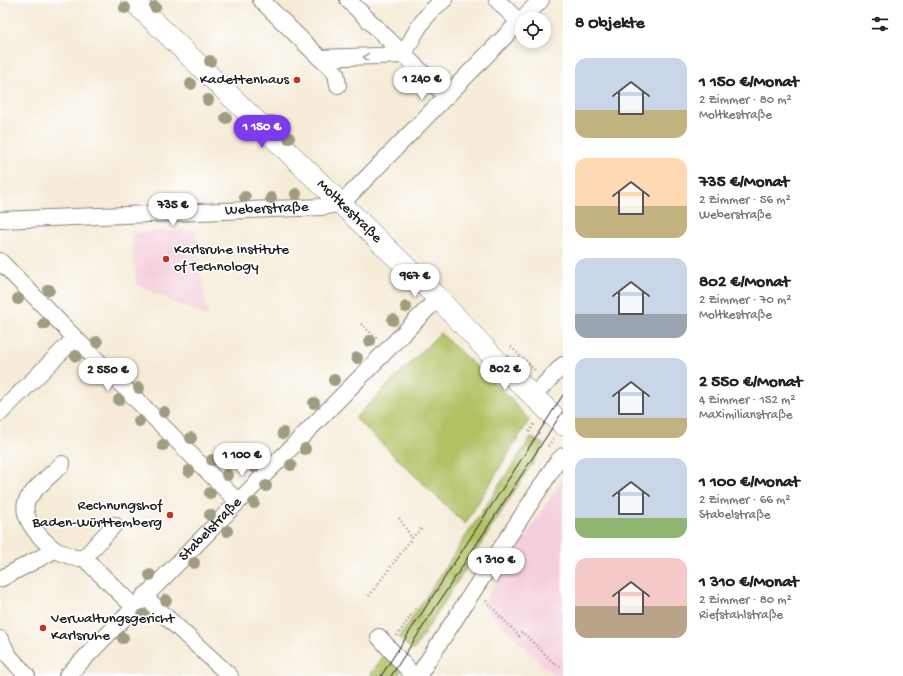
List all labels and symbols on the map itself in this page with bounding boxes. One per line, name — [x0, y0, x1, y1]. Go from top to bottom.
one-way arrow — [363, 53, 369, 61]
pin: 1 240 € — [385, 67, 459, 101]
place label: Kadettenhaus — [200, 71, 289, 89]
marker: Kadettenhaus — [292, 75, 302, 85]
pin: 1 150 € — [225, 115, 299, 149]
street label: Moltkestraße — [313, 176, 386, 247]
pin: 735 € — [145, 193, 201, 227]
street label: Weberstraße — [225, 199, 309, 220]
place label: Karlsruhe Institute of Technology — [174, 241, 289, 276]
marker: Karlsruhe Institute of Technology — [161, 254, 171, 264]
pin: 967 € — [387, 264, 443, 298]
pin: 802 € — [477, 357, 533, 391]
pin: 2 550 € — [71, 358, 145, 392]
pin: 1 100 € — [205, 443, 279, 477]
street label: Stabelstraße — [175, 494, 246, 565]
place label: Rechnungshof Baden-Württemberg — [31, 497, 163, 532]
marker: Rechnungshof Baden-Württemberg — [165, 510, 175, 520]
pin: 1 310 € — [459, 548, 533, 582]
place label: Verwaltungsgericht Karlsruhe — [50, 610, 176, 645]
marker: Verwaltungsgericht Karlsruhe — [38, 623, 48, 633]

